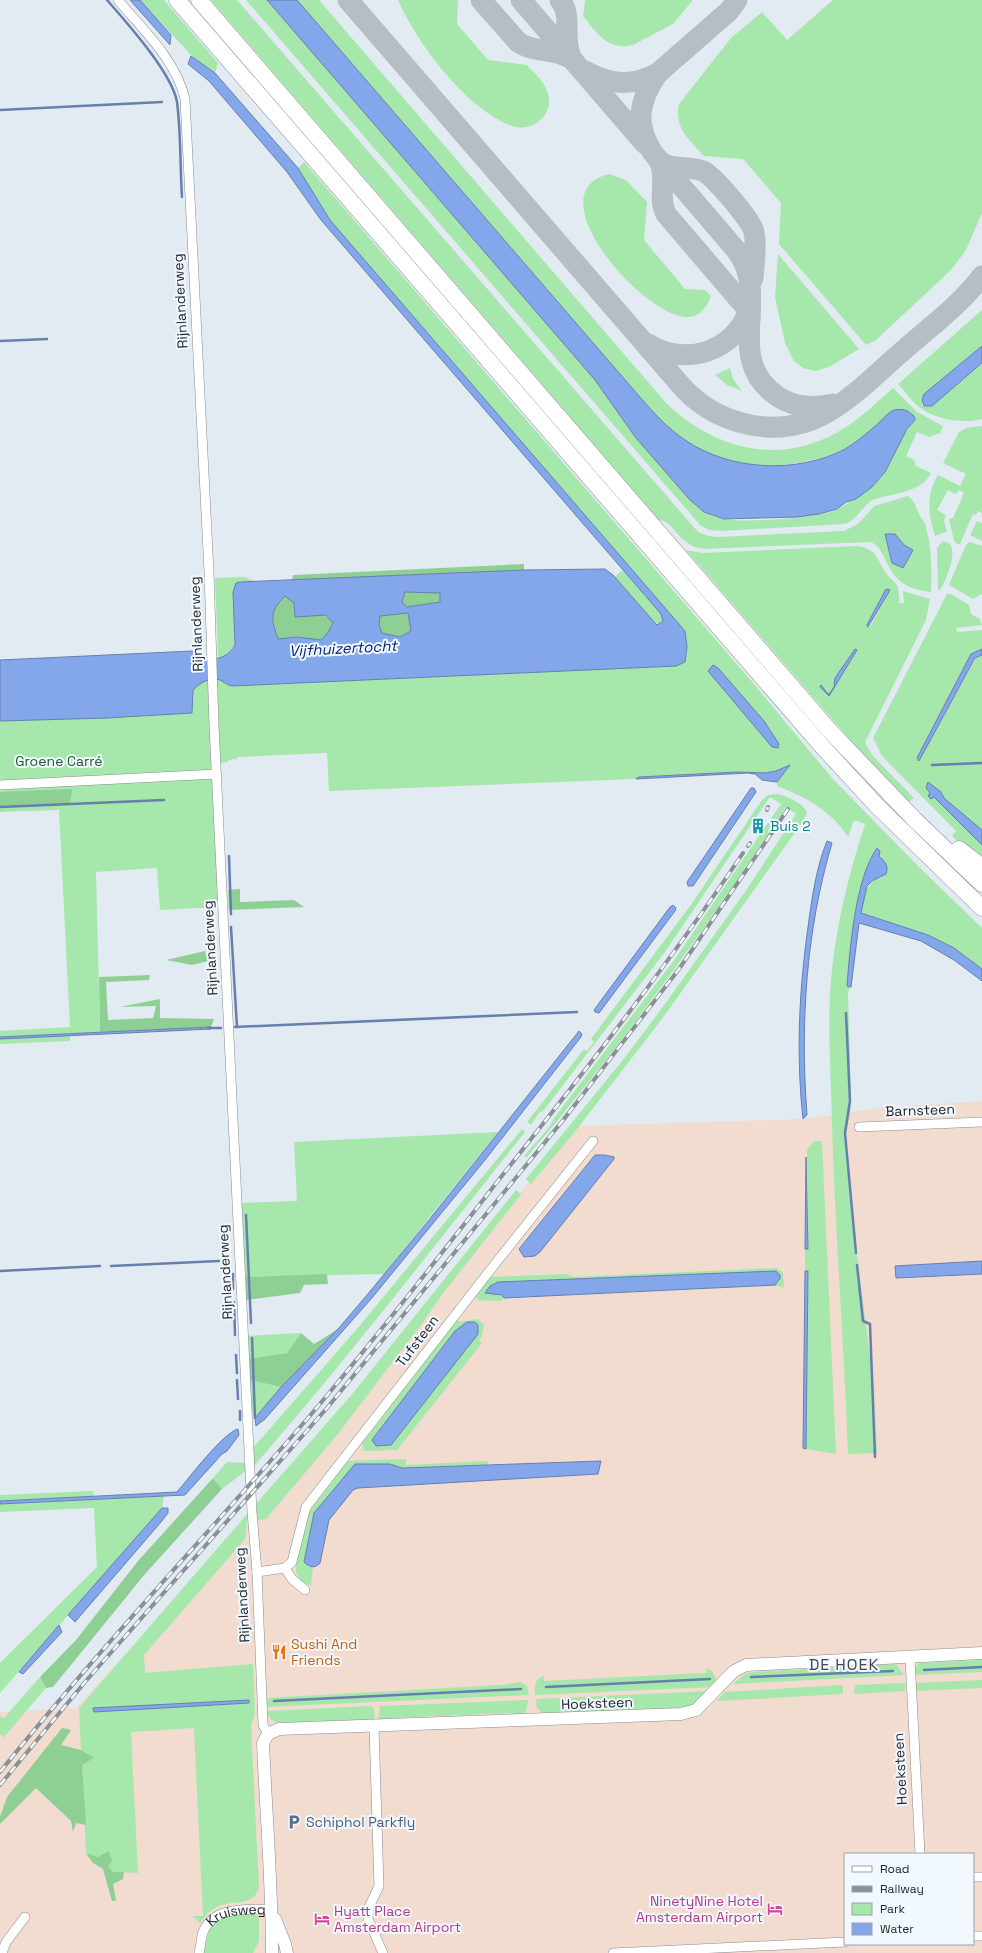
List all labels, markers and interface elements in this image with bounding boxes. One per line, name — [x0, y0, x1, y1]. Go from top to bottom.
street label: Rijnlanderweg — [169, 253, 191, 349]
street label: Rijnlanderweg — [185, 576, 207, 672]
water label: Vijfhuizertocht — [289, 636, 400, 660]
park label: Groene Carré — [15, 752, 103, 770]
building icon: Buis 2 — [749, 817, 767, 835]
place label: Buis 2 — [770, 817, 811, 835]
street label: Rijnlanderweg — [199, 900, 221, 996]
street label: Barnsteen — [885, 1100, 955, 1120]
street label: Rijnlanderweg — [214, 1224, 236, 1320]
street label: Tufsteen — [392, 1311, 442, 1371]
street label: Rijnlanderweg — [231, 1547, 253, 1643]
place label: Sushi And Friends — [291, 1635, 357, 1669]
restaurant icon: Sushi And Friends — [270, 1643, 288, 1661]
district label: DE HOEK — [809, 1654, 879, 1675]
street label: Hoeksteen — [561, 1693, 633, 1713]
street label: Hoeksteen — [889, 1733, 911, 1805]
parking icon: Schiphol Parkfly — [285, 1813, 303, 1831]
place label: Schiphol Parkfly — [306, 1813, 415, 1831]
legend — [844, 1853, 974, 1945]
text: Road — [880, 1861, 909, 1877]
text: Railway — [880, 1881, 924, 1897]
place label: NinetyNine Hotel Amsterdam Airport — [636, 1892, 763, 1926]
street label: Kruisweg — [202, 1900, 266, 1930]
hotel icon: NinetyNine Hotel Amsterdam Airport — [766, 1900, 784, 1918]
text: Park — [880, 1901, 905, 1917]
place label: Hyatt Place Amsterdam Airport — [334, 1902, 461, 1936]
hotel icon: Hyatt Place Amsterdam Airport — [313, 1910, 331, 1928]
text: Water — [880, 1921, 914, 1937]

